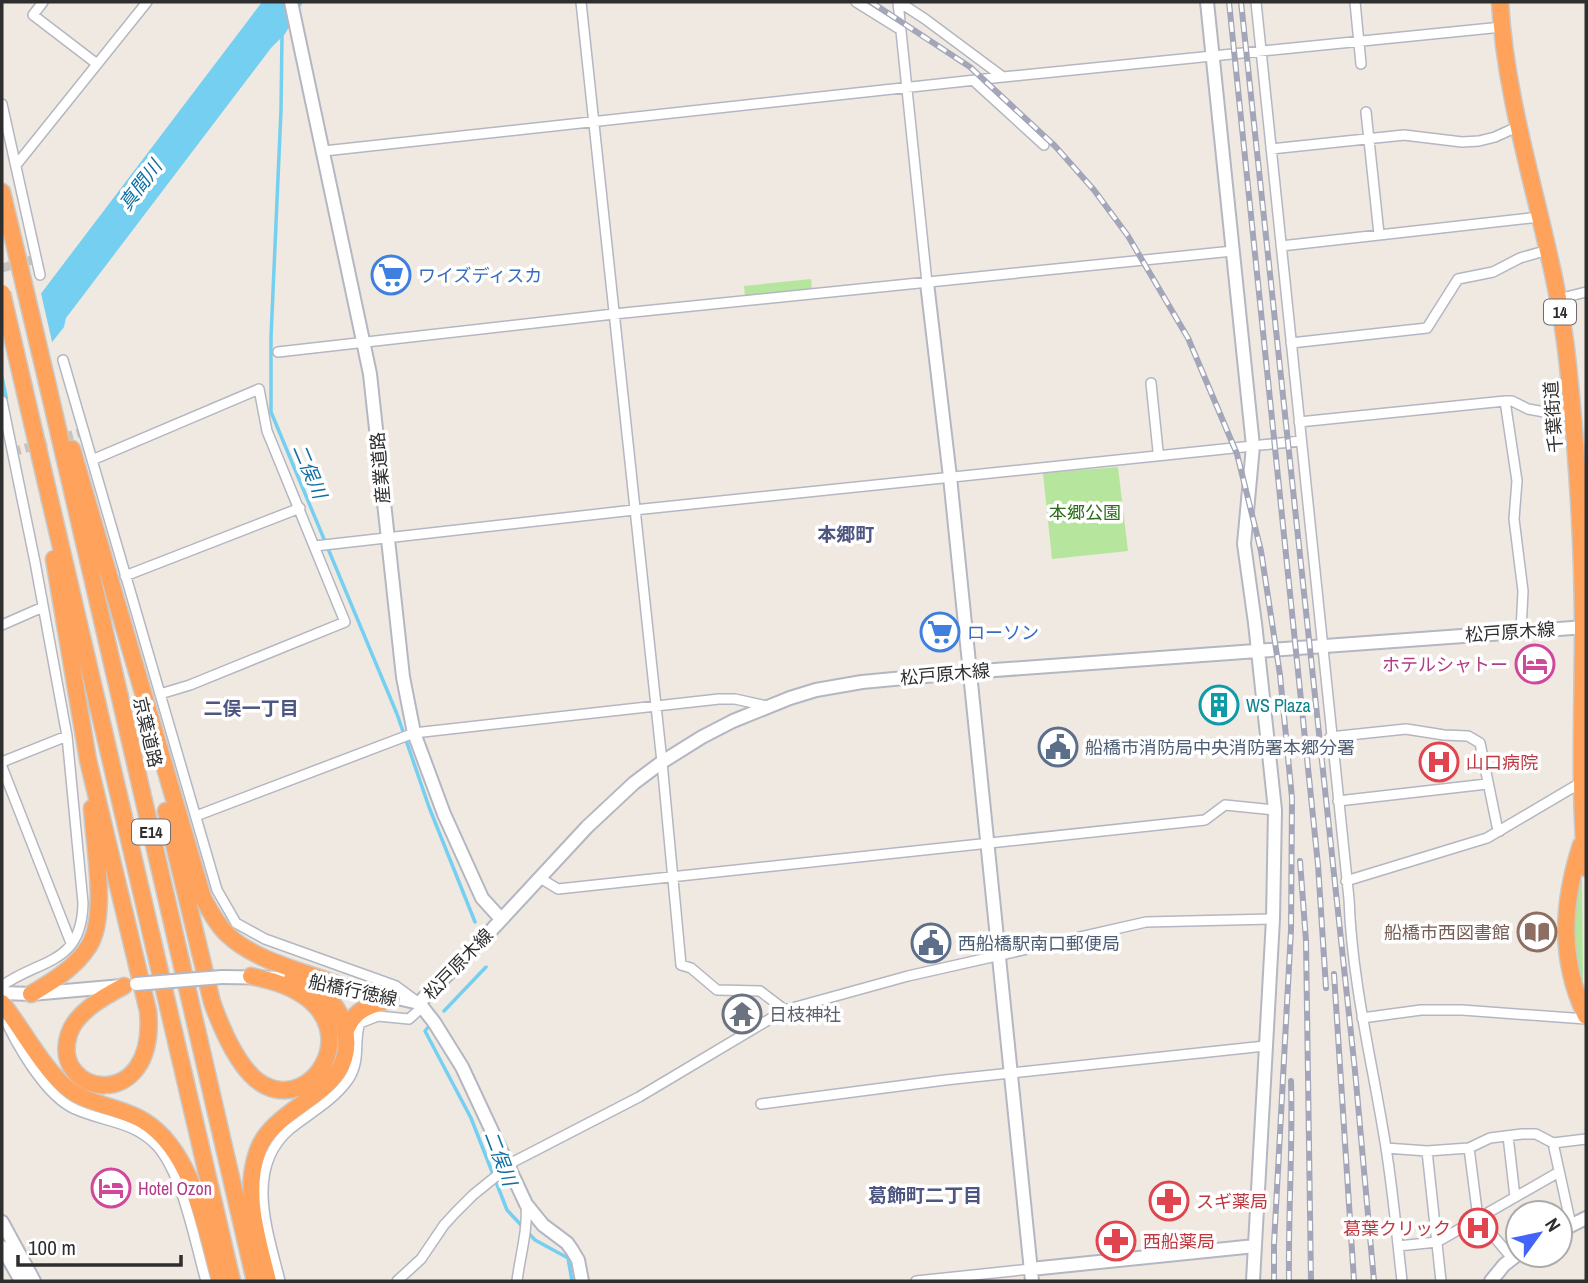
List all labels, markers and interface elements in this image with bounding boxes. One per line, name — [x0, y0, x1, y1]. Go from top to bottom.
water label: 真間川 — [112, 153, 169, 216]
supermarket icon: ワイズディスカ — [370, 254, 412, 296]
place label: ワイズディスカ — [418, 263, 542, 288]
road number: 14 — [1544, 300, 1576, 324]
street label: 千葉街道 — [1538, 380, 1568, 454]
street label: 産業道路 — [364, 431, 396, 505]
water label: 二俣川 — [287, 440, 334, 504]
park label: 本郷公園 — [1049, 500, 1121, 525]
district label: 本郷町 — [817, 521, 875, 547]
supermarket icon: ローソン — [919, 611, 961, 653]
street label: 松戸原木線 — [1464, 616, 1556, 648]
place label: ローソン — [967, 620, 1039, 645]
hotel icon: ホテルシャトー — [1514, 643, 1556, 685]
place label: ホテルシャトー — [1382, 652, 1508, 677]
street label: 松戸原木線 — [899, 658, 991, 690]
building icon: WS Plaza — [1198, 684, 1240, 726]
place label: WS Plaza — [1246, 693, 1311, 718]
street label: 京葉道路 — [128, 694, 168, 770]
district label: 二俣一丁目 — [203, 695, 299, 721]
public building icon: 船橋市消防局中央消防署本郷分署 — [1037, 726, 1079, 768]
place label: 船橋市消防局中央消防署本郷分署 — [1085, 735, 1355, 760]
hospital icon: 山口病院 — [1418, 741, 1460, 783]
place label: 山口病院 — [1466, 750, 1538, 775]
road number: E14 — [132, 820, 170, 845]
library icon: 船橋市西図書館 — [1516, 911, 1558, 953]
place label: 船橋市西図書館 — [1384, 920, 1510, 945]
public building icon: 西船橋駅南口郵便局 — [910, 922, 952, 964]
street label: 松戸原木線 — [418, 923, 498, 1005]
place label: 西船橋駅南口郵便局 — [958, 931, 1120, 956]
street label: 船橋行徳線 — [306, 968, 400, 1012]
temple icon: 日枝神社 — [721, 993, 763, 1035]
place label: 日枝神社 — [769, 1002, 841, 1027]
water label: 二俣川 — [479, 1127, 524, 1191]
hotel icon: Hotel Ozon — [90, 1167, 132, 1209]
place label: Hotel Ozon — [138, 1176, 212, 1201]
pharmacy icon: スギ薬局 — [1148, 1180, 1190, 1222]
district label: 葛飾町二丁目 — [868, 1182, 982, 1208]
place label: スギ薬局 — [1196, 1189, 1268, 1214]
north arrow — [1504, 1199, 1574, 1269]
hospital icon: 葛葉クリック — [1457, 1207, 1499, 1249]
text: N — [1539, 1213, 1567, 1237]
place label: 葛葉クリック — [1343, 1216, 1451, 1241]
pharmacy icon: 西船薬局 — [1095, 1220, 1137, 1262]
scale bar — [18, 1224, 180, 1268]
place label: 西船薬局 — [1143, 1229, 1215, 1254]
text: 100 m — [28, 1233, 76, 1262]

